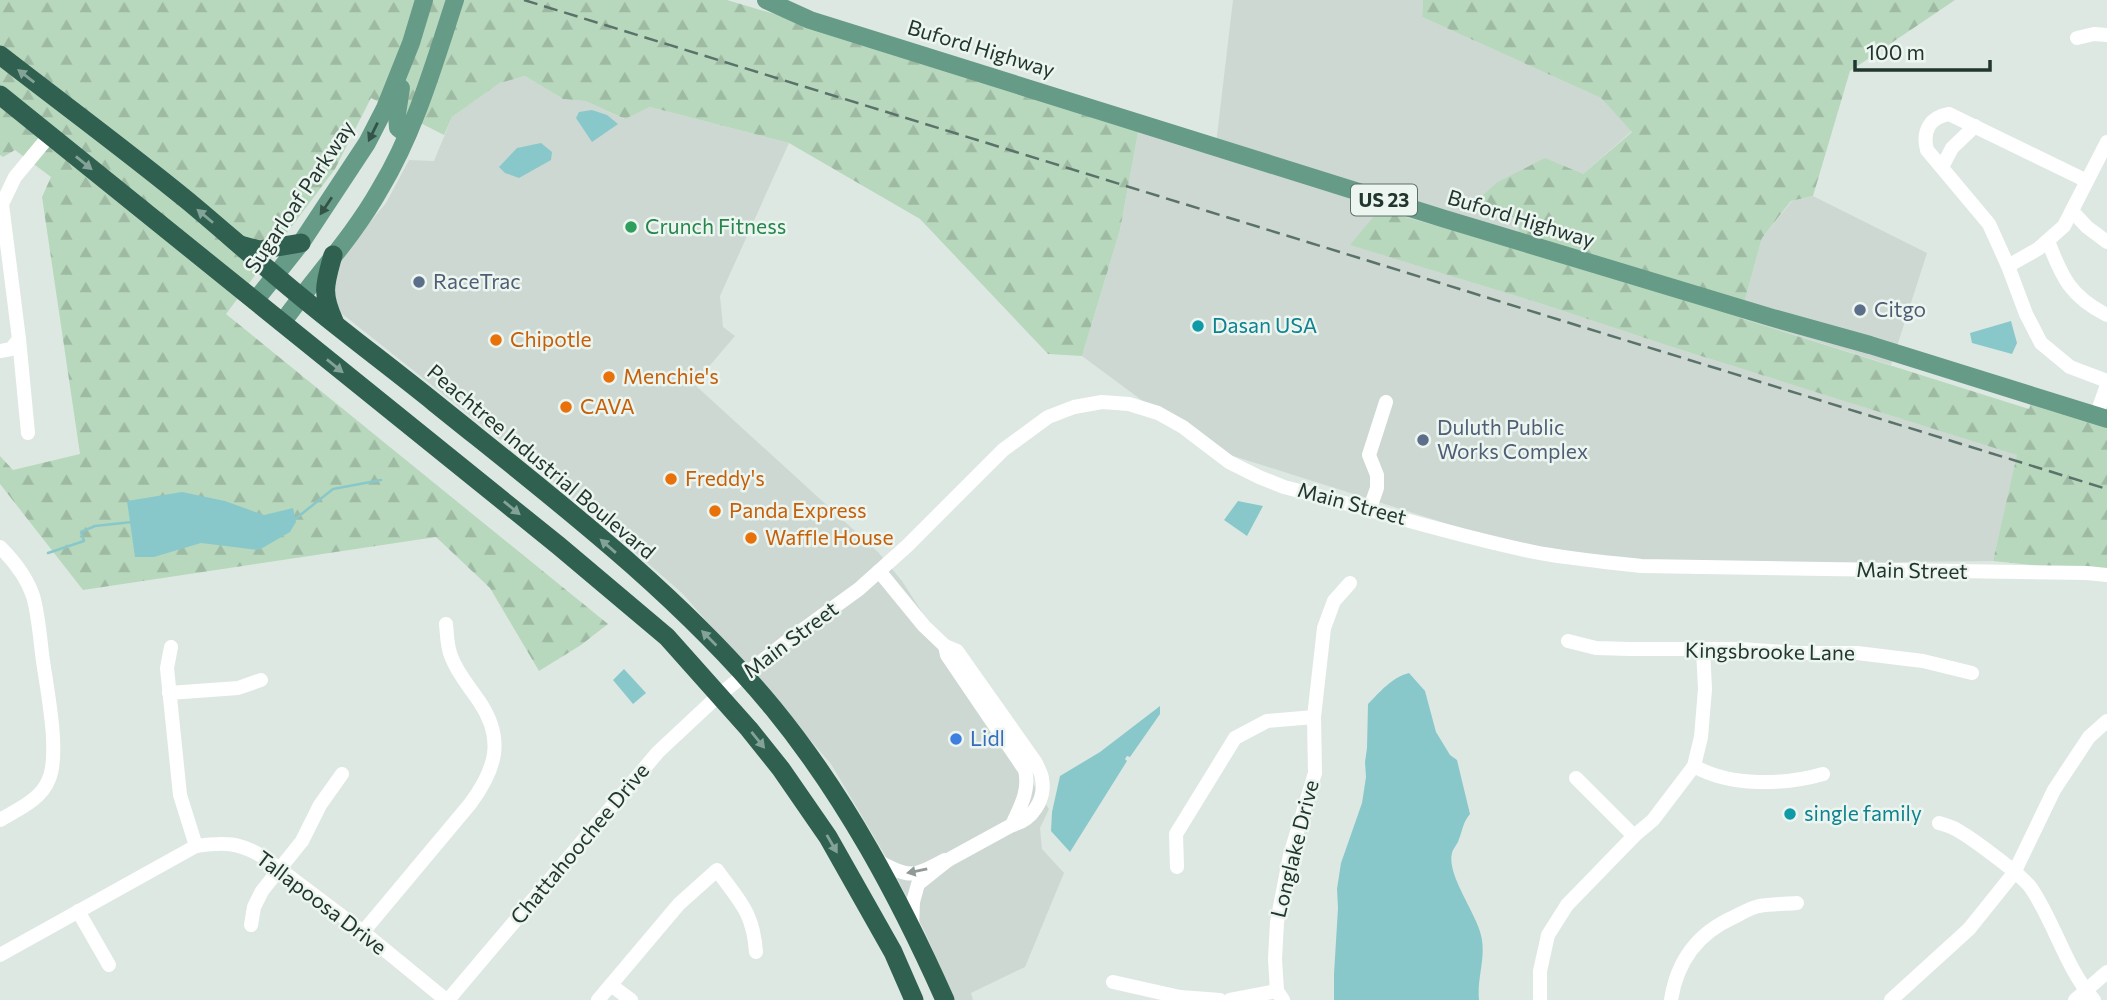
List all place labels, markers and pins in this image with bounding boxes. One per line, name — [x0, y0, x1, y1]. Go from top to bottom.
place label: Crunch Fitness — [645, 213, 786, 238]
marker: Crunch Fitness — [623, 219, 639, 235]
place label: RaceTrac — [433, 268, 521, 293]
marker: RaceTrac — [411, 274, 427, 290]
place label: Citgo — [1874, 296, 1926, 321]
marker: Citgo — [1852, 302, 1868, 318]
place label: Dasan USA — [1212, 312, 1317, 337]
marker: Dasan USA — [1190, 318, 1206, 334]
place label: Chipotle — [510, 326, 592, 351]
marker: Chipotle — [488, 332, 504, 348]
place label: Menchie's — [623, 363, 719, 388]
marker: Menchie's — [601, 369, 617, 385]
place label: CAVA — [580, 393, 635, 418]
marker: CAVA — [558, 399, 574, 415]
place label: Duluth Public Works Complex — [1437, 414, 1588, 463]
marker: Duluth Public Works Complex — [1415, 432, 1431, 448]
place label: Freddy's — [685, 465, 765, 490]
marker: Freddy's — [663, 471, 679, 487]
place label: Panda Express — [729, 497, 867, 522]
marker: Panda Express — [707, 503, 723, 519]
place label: Waffle House — [765, 524, 894, 549]
marker: Waffle House — [743, 530, 759, 546]
place label: Lidl — [970, 725, 1005, 750]
marker: Lidl — [948, 731, 964, 747]
place label: single family — [1804, 800, 1922, 825]
marker: single family — [1782, 806, 1798, 822]

